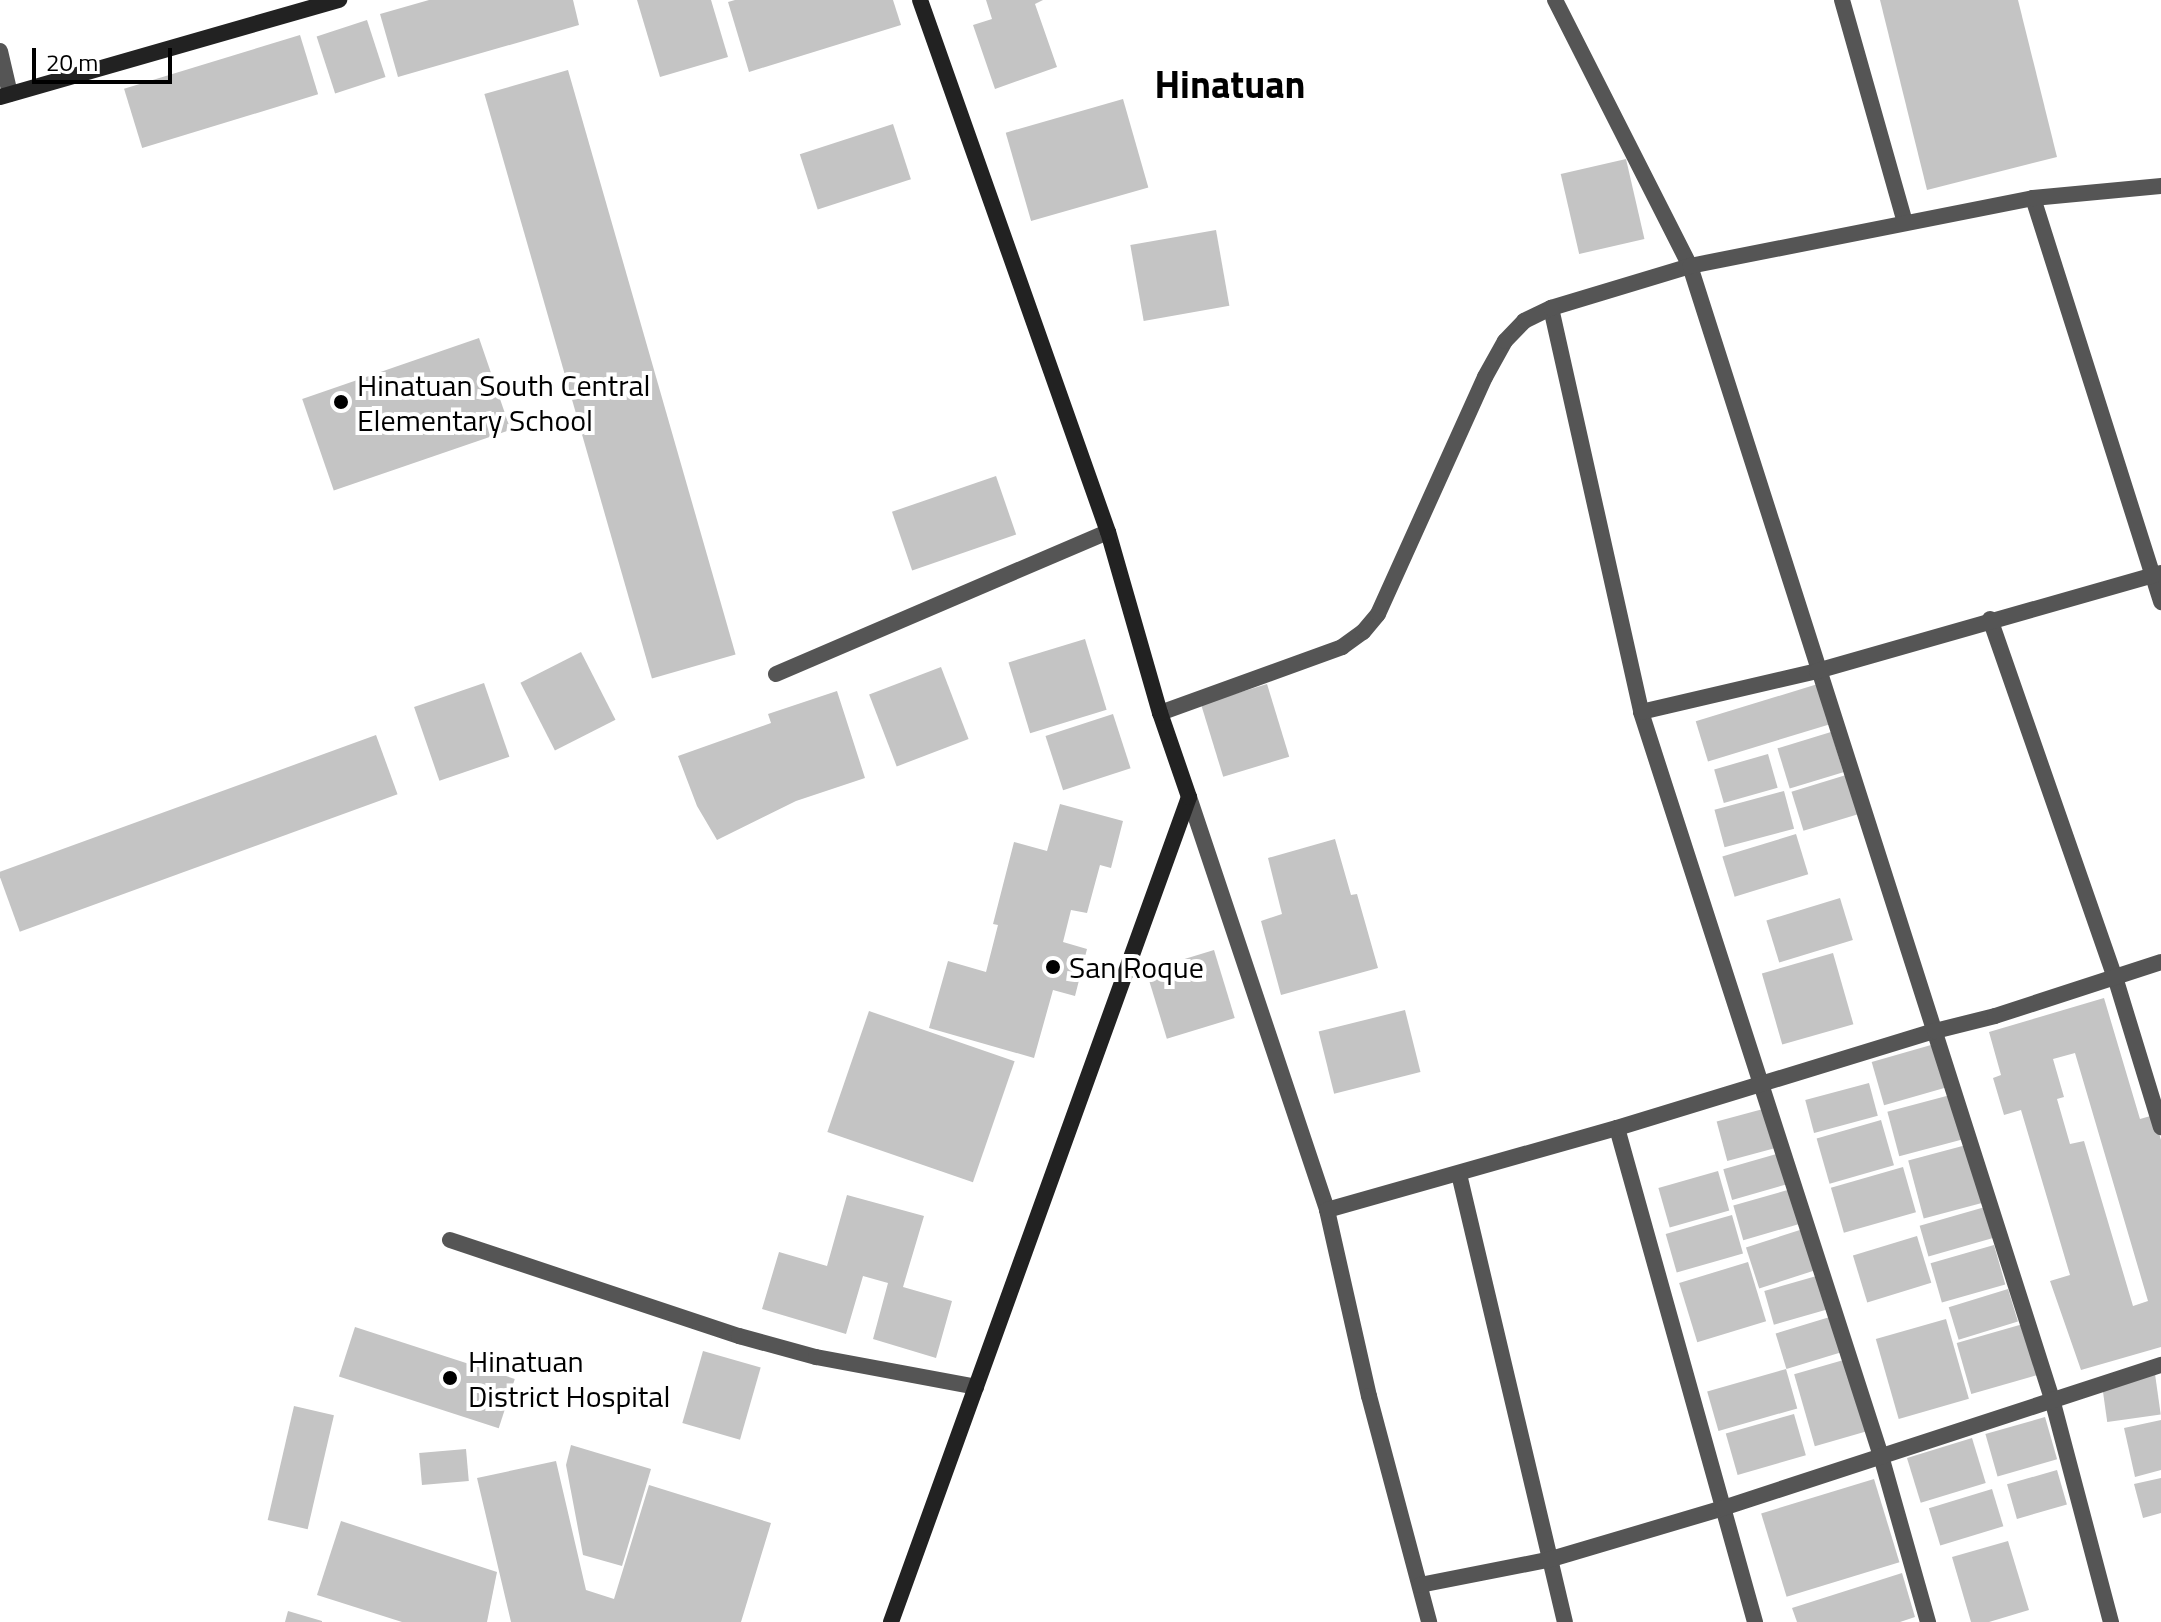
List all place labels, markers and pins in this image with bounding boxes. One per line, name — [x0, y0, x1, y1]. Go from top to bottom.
place label: Hinatuan South Central Elementary School — [357, 367, 650, 438]
marker: Hinatuan South Central Elementary School — [332, 393, 350, 411]
place label: San Roque — [1069, 949, 1204, 985]
marker: San Roque — [1044, 958, 1062, 976]
place label: Hinatuan District Hospital — [468, 1343, 670, 1414]
marker: Hinatuan District Hospital — [439, 1367, 461, 1389]

